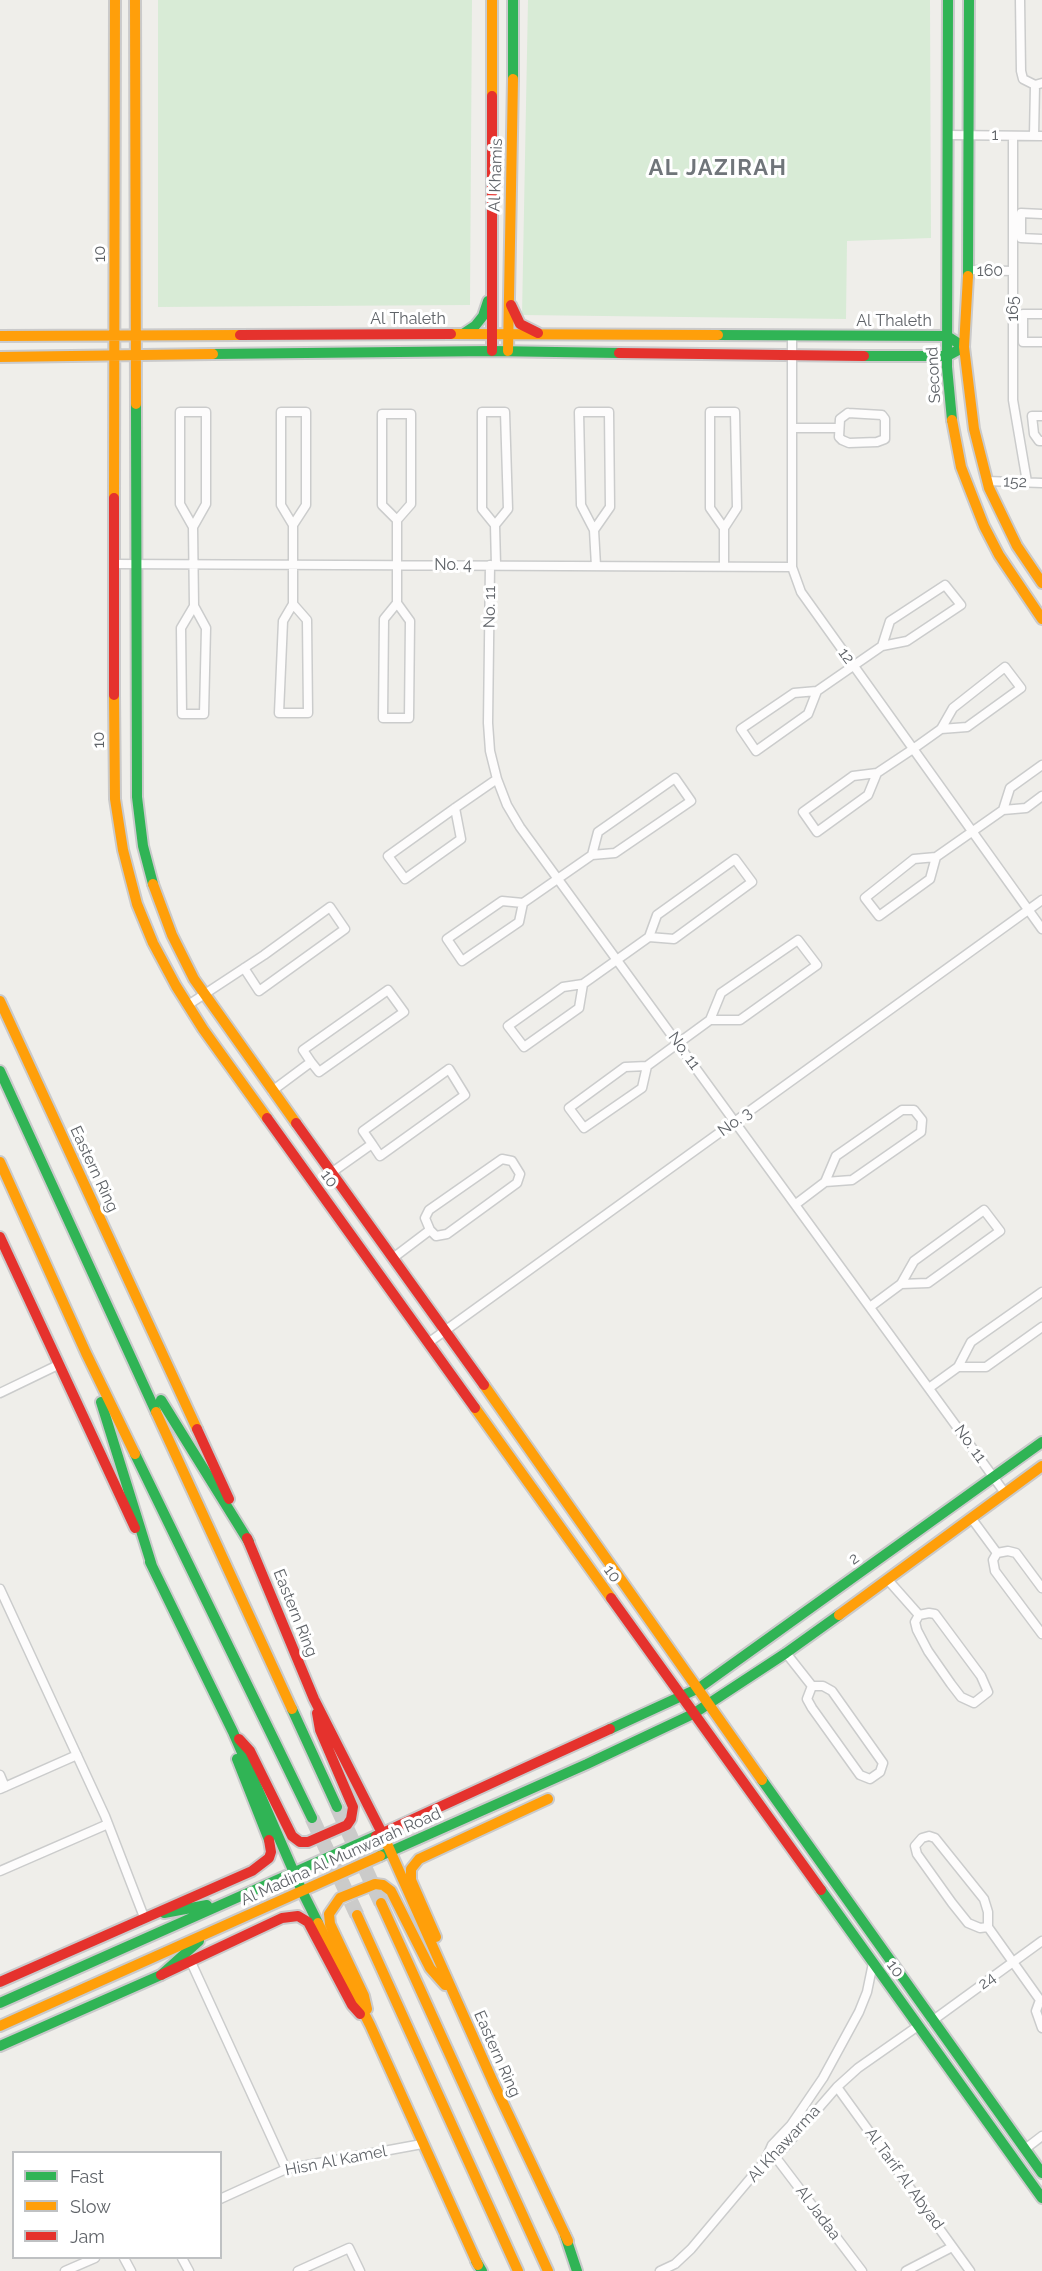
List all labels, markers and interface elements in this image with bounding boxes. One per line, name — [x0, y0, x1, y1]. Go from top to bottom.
street label: 1 — [992, 125, 998, 145]
street label: Al Khamis — [485, 138, 507, 212]
district label: AL JAZIRAH — [648, 155, 788, 181]
street label: 10 — [90, 246, 110, 262]
street label: 160 — [977, 261, 1003, 281]
street label: 165 — [1003, 296, 1023, 322]
street label: Al Thaleth — [370, 309, 446, 329]
street label: Al Thaleth — [856, 311, 932, 331]
street label: Second — [923, 346, 945, 404]
street label: 152 — [1003, 472, 1027, 492]
street label: No. 4 — [434, 555, 472, 575]
street label: No. 11 — [480, 586, 500, 628]
street label: 12 — [834, 644, 858, 668]
street label: 10 — [89, 732, 109, 748]
street label: No. 11 — [664, 1028, 704, 1074]
street label: No. 3 — [714, 1103, 756, 1141]
street label: Eastern Ring — [66, 1123, 122, 1215]
street label: 10 — [316, 1167, 342, 1191]
street label: No. 11 — [950, 1421, 990, 1467]
street label: 2 — [845, 1549, 863, 1569]
street label: 10 — [599, 1562, 625, 1586]
street label: Eastern Ring — [269, 1566, 321, 1660]
street label: Al Madina Al Munwarah Road — [238, 1804, 444, 1910]
street label: 10 — [882, 1957, 908, 1981]
street label: 24 — [974, 1968, 1000, 1994]
street label: Eastern Ring — [469, 2008, 525, 2100]
street label: Al Khawarma — [744, 2102, 824, 2186]
street label: Al Tarif Al Abyad — [861, 2124, 947, 2234]
street label: Hisn Al Kamel — [284, 2142, 388, 2180]
legend — [12, 2151, 222, 2259]
text: Fast — [70, 2166, 104, 2187]
street label: Al Jadaa — [791, 2182, 845, 2244]
text: Slow — [70, 2196, 111, 2217]
text: Jam — [70, 2226, 105, 2247]

